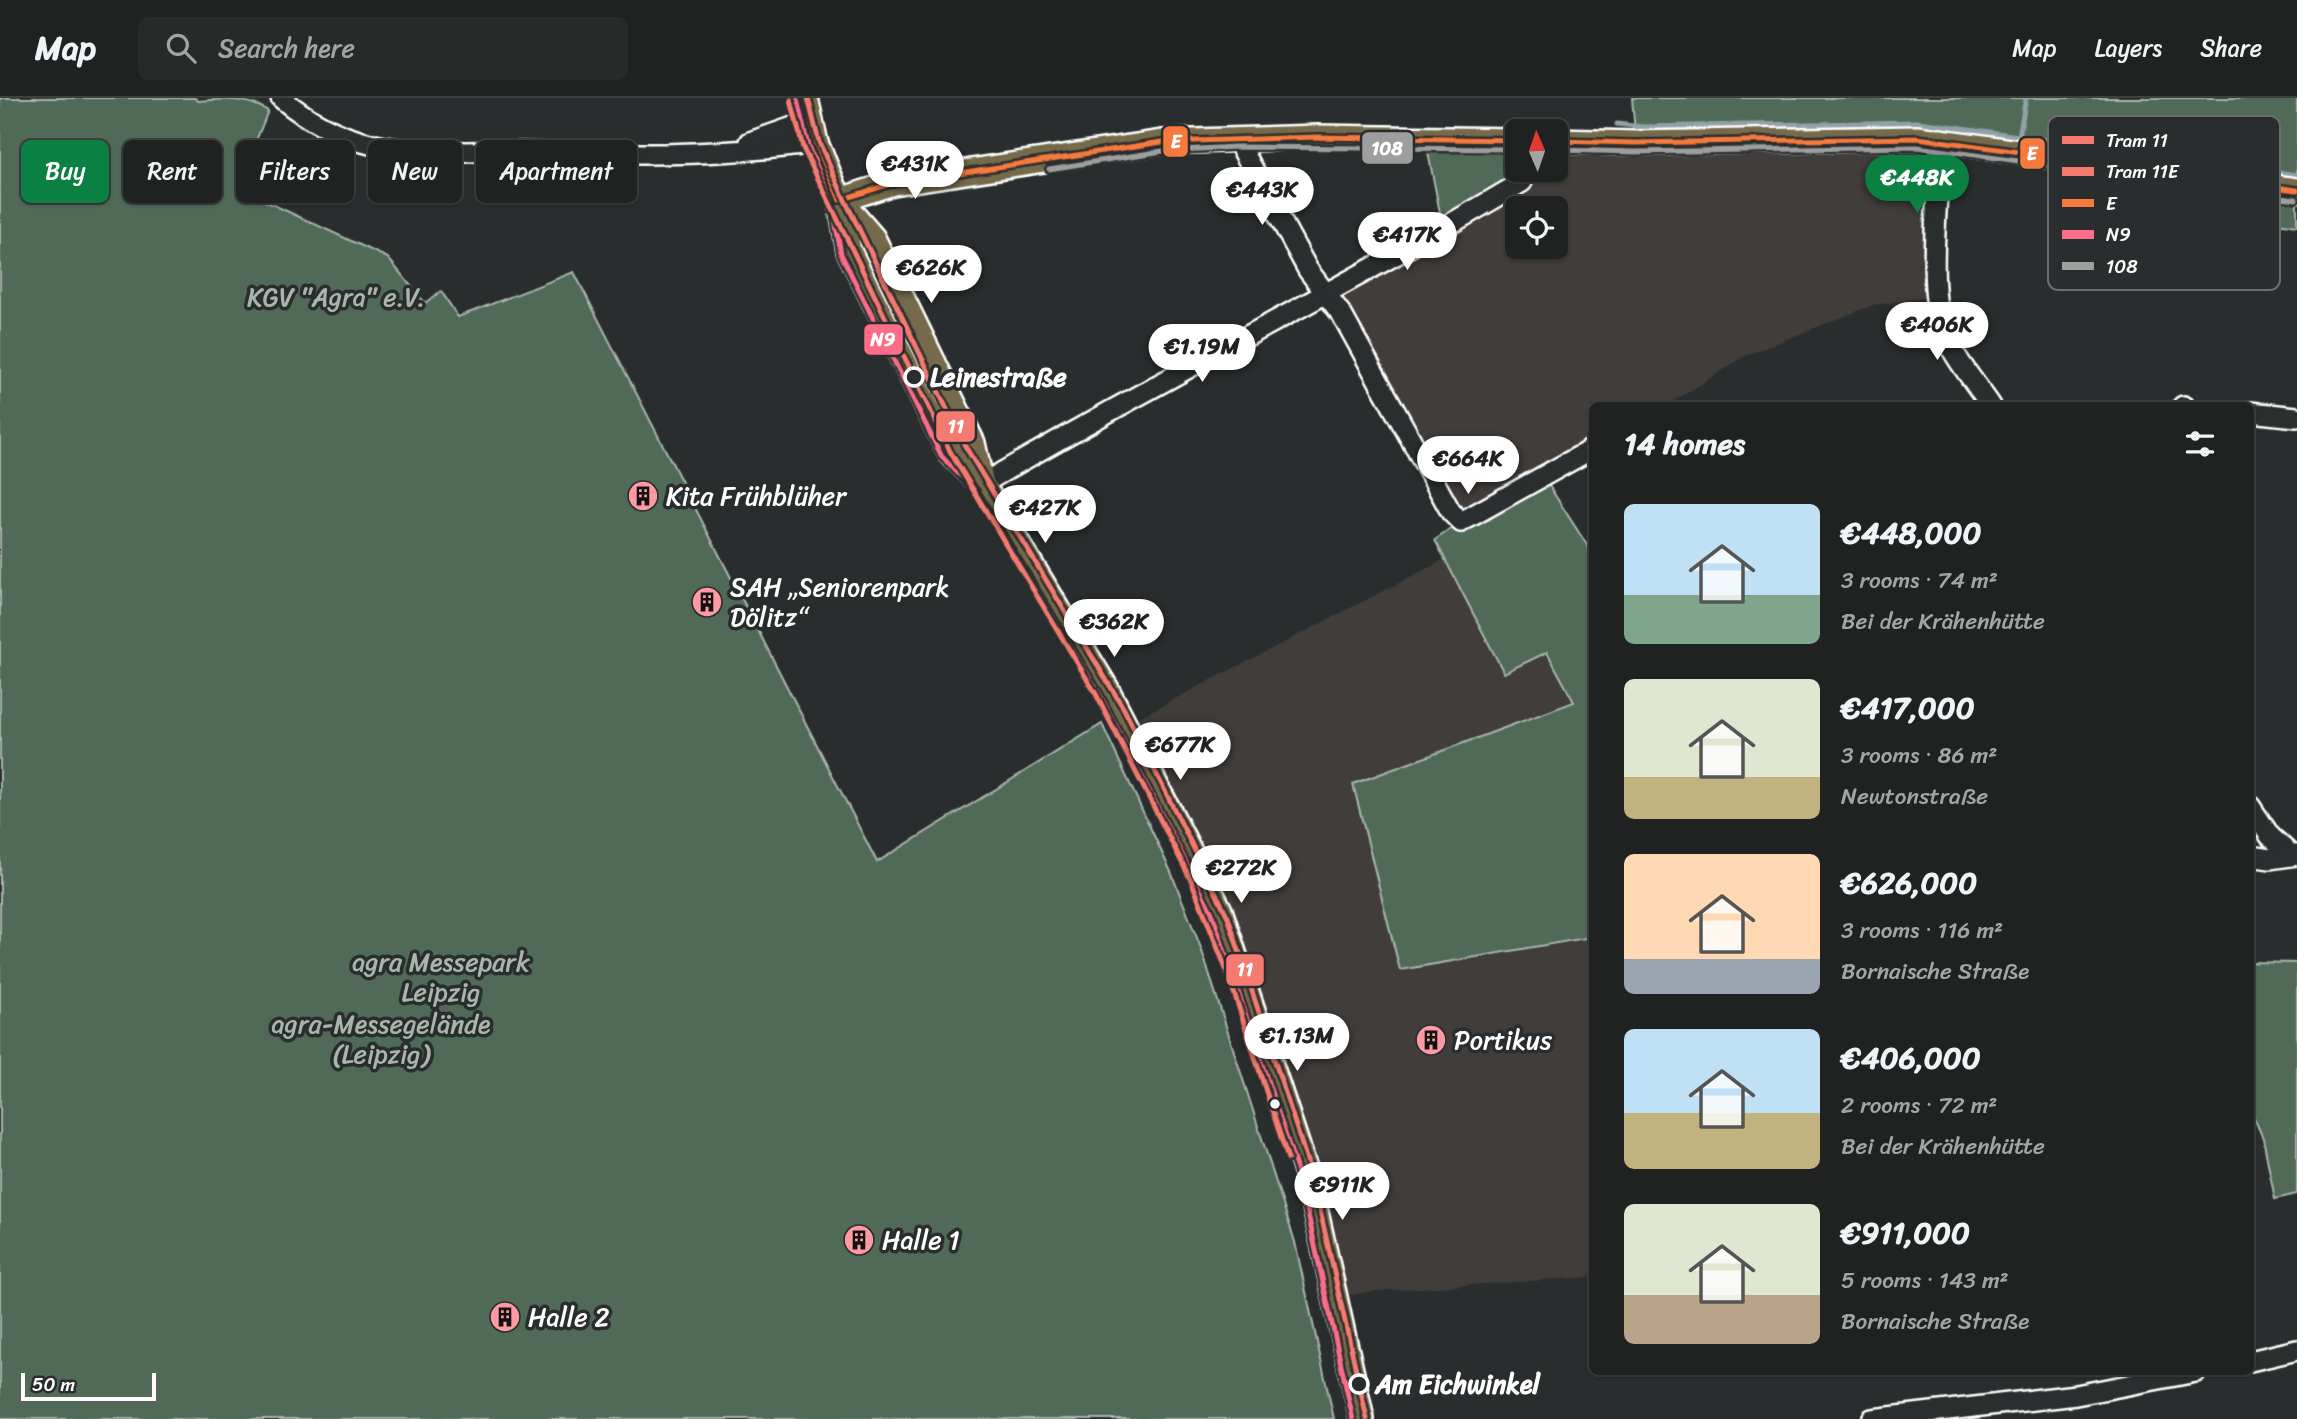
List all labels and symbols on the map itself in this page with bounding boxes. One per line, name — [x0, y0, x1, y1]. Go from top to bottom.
legend — [2048, 116, 2280, 290]
north arrow — [1505, 119, 1568, 182]
text: Tram 11 — [2106, 124, 2168, 157]
line badge: E — [1162, 125, 1189, 158]
text: E — [1171, 125, 1183, 158]
line badge: 108 — [1361, 131, 1414, 165]
text: 108 — [1371, 132, 1403, 165]
line badge: E — [2019, 137, 2046, 170]
text: E — [2027, 137, 2039, 170]
pin: €431K — [866, 141, 964, 201]
text: Tram 11E — [2106, 155, 2180, 188]
pin: €448K — [1868, 156, 1966, 215]
pin: €443K — [1213, 167, 1311, 227]
text: E — [2106, 187, 2118, 220]
pin: €417K — [1358, 212, 1456, 272]
text: N9 — [2106, 218, 2131, 251]
pin: €626K — [882, 246, 980, 305]
text: 108 — [2106, 250, 2138, 283]
park label: KGV "Agra" e.V. — [247, 274, 425, 320]
pin: €406K — [1888, 302, 1986, 362]
line badge: N9 — [863, 323, 904, 356]
text: N9 — [870, 323, 896, 356]
pin: €1.19M — [1145, 324, 1259, 384]
place label: Leinestraße — [930, 354, 1067, 400]
marker: Leinestraße — [904, 367, 924, 387]
line badge: 11 — [935, 410, 976, 443]
text: 11 — [948, 410, 964, 443]
pin: €664K — [1419, 436, 1517, 496]
place label: Kita Frühblüher — [666, 473, 847, 519]
building icon: Kita Frühblüher — [626, 479, 660, 513]
pin: €427K — [996, 486, 1094, 545]
place label: SAH „Seniorenpark Dölitz“ — [730, 564, 950, 640]
building icon: SAH „Seniorenpark Dölitz“ — [690, 585, 724, 619]
pin: €362K — [1065, 600, 1163, 659]
pin: €677K — [1131, 722, 1229, 782]
pin: €272K — [1192, 846, 1290, 905]
park label: agra Messepark Leipzig — [352, 939, 530, 1015]
line badge: 11 — [1225, 953, 1265, 987]
text: 11 — [1237, 953, 1253, 986]
park label: agra-Messegelände (Leipzig) — [272, 1001, 491, 1077]
pin: €1.13M — [1240, 1014, 1354, 1073]
place label: Portikus — [1454, 1017, 1553, 1063]
building icon: Portikus — [1414, 1023, 1448, 1057]
unlabelled marker — [1268, 1097, 1282, 1111]
pin: €911K — [1293, 1162, 1391, 1222]
place label: Halle 1 — [882, 1217, 960, 1263]
building icon: Halle 1 — [842, 1223, 876, 1257]
place label: Halle 2 — [528, 1294, 609, 1340]
building icon: Halle 2 — [488, 1300, 522, 1334]
place label: Am Eichwinkel — [1374, 1361, 1541, 1407]
scale bar — [21, 1370, 156, 1402]
marker: Am Eichwinkel — [1349, 1374, 1369, 1394]

